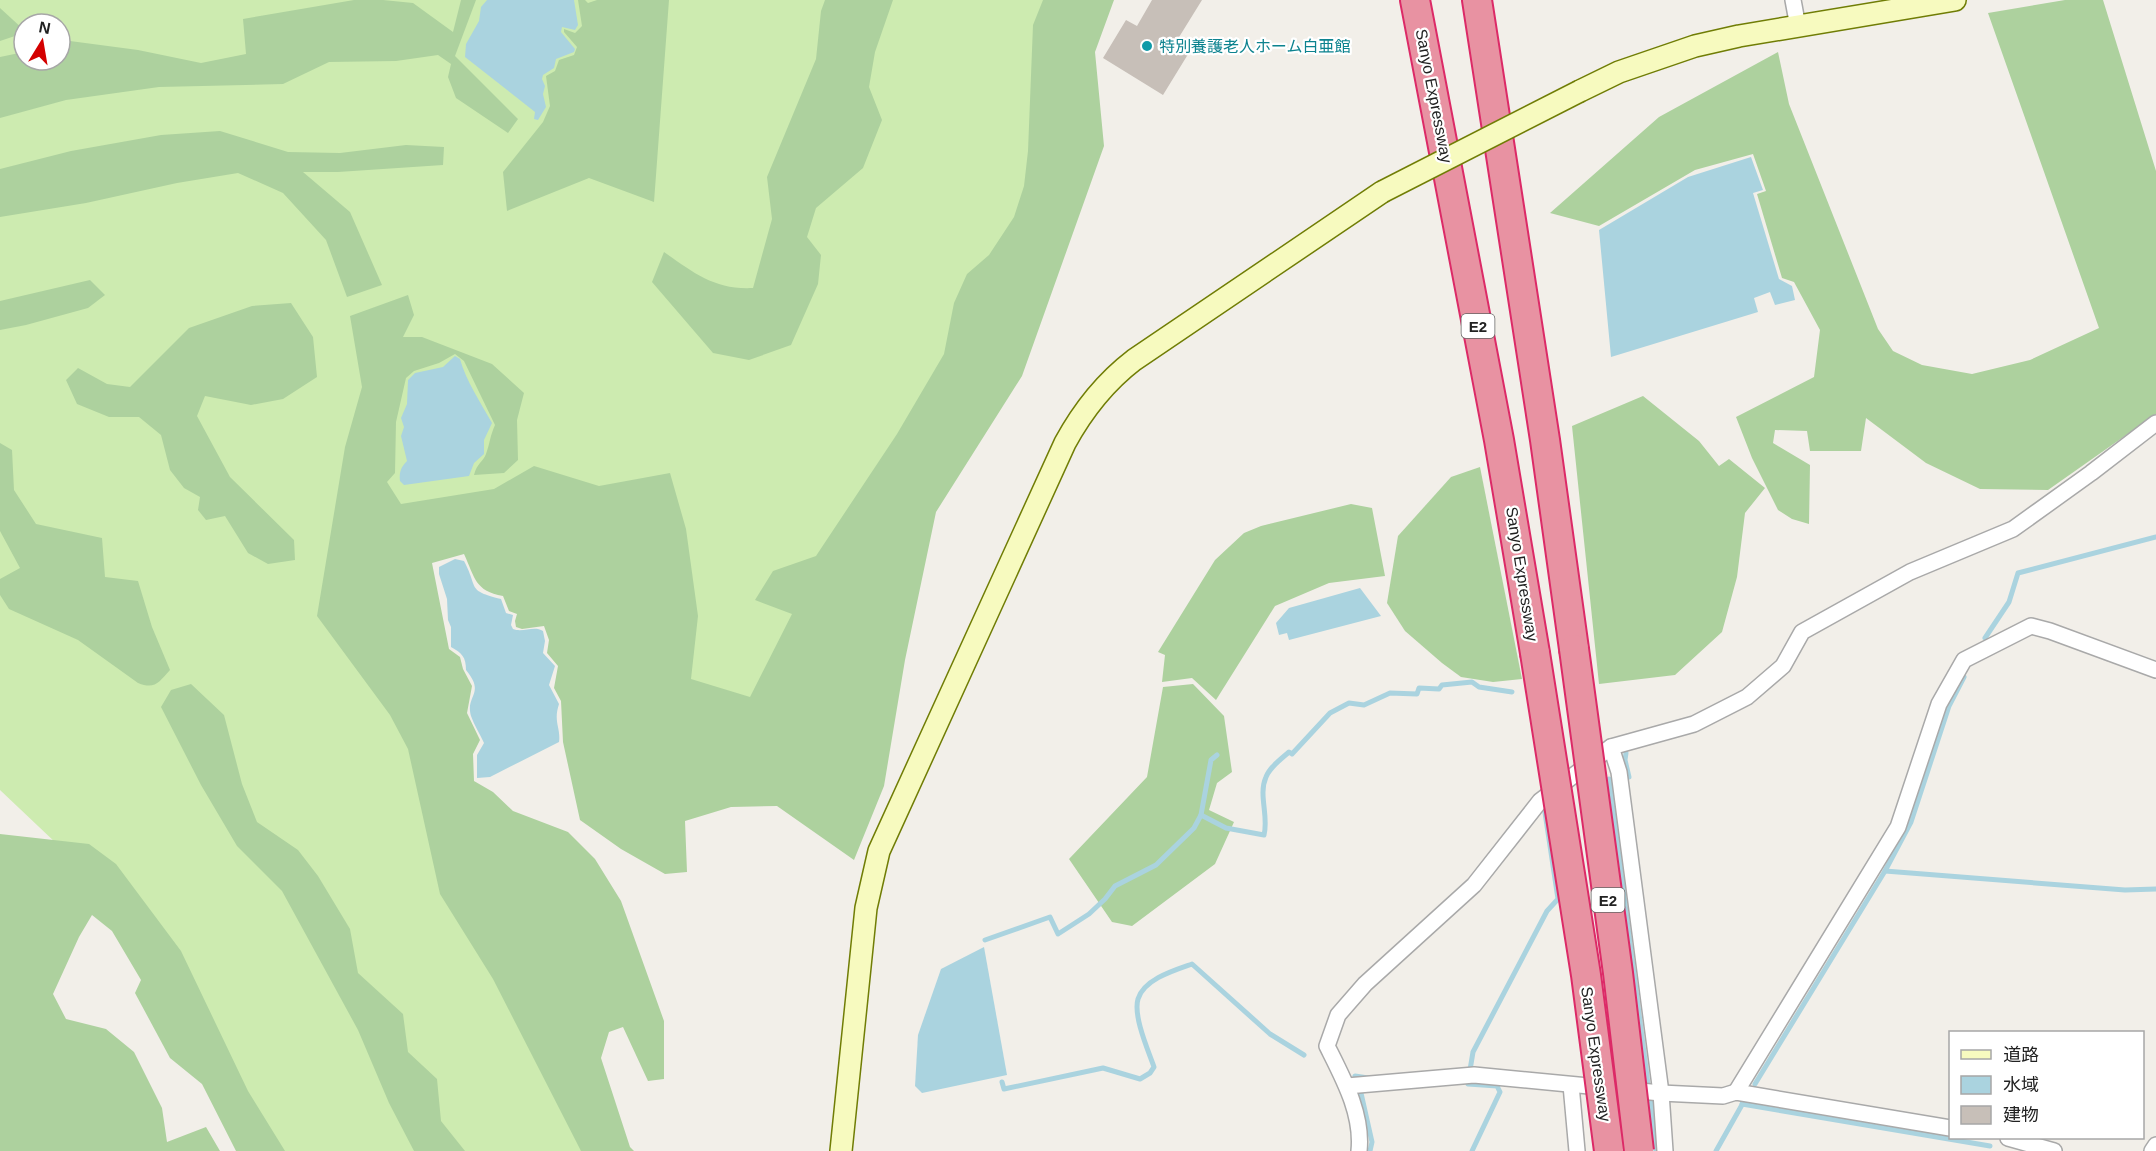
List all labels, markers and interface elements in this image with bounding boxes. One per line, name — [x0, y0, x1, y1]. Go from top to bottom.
north arrow — [12, 12, 72, 72]
text: N — [37, 18, 52, 37]
street label: Sanyo Expressway — [1413, 28, 1455, 164]
place label: 特別養護老人ホーム白亜館 — [1159, 38, 1351, 55]
marker: 特別養護老人ホーム白亜館 — [1140, 39, 1154, 53]
road number: E2 — [1462, 314, 1494, 338]
street label: Sanyo Expressway — [1503, 505, 1541, 643]
road number: E2 — [1592, 888, 1624, 912]
street label: Sanyo Expressway — [1578, 985, 1614, 1123]
legend — [1949, 1031, 2144, 1139]
text: 道路 — [2003, 1045, 2039, 1065]
text: 水域 — [2003, 1075, 2039, 1095]
text: 建物 — [2003, 1105, 2039, 1125]

